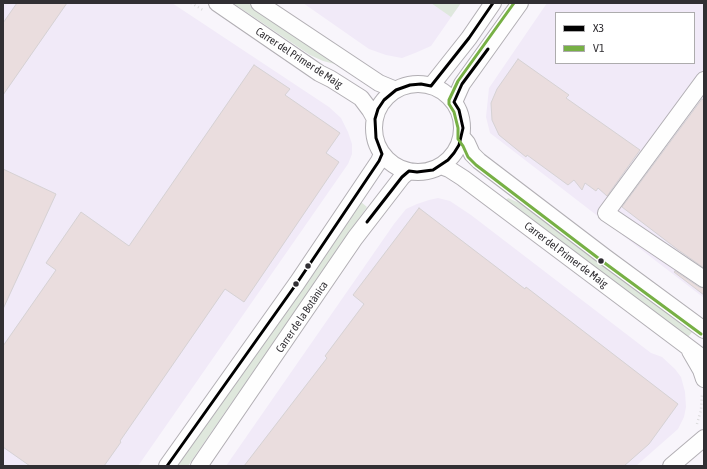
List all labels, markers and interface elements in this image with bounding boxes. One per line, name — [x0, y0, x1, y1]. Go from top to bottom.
legend — [555, 12, 695, 64]
text: X3 — [593, 21, 604, 35]
street label: Carrer del Primer de Maig — [253, 25, 345, 91]
text: V1 — [593, 41, 605, 55]
street label: Carrer del Primer de Maig — [522, 219, 610, 291]
unlabelled marker — [596, 256, 606, 266]
unlabelled marker — [303, 261, 313, 271]
street label: Carrer de la Botànica — [273, 279, 331, 355]
unlabelled marker — [291, 279, 301, 289]

